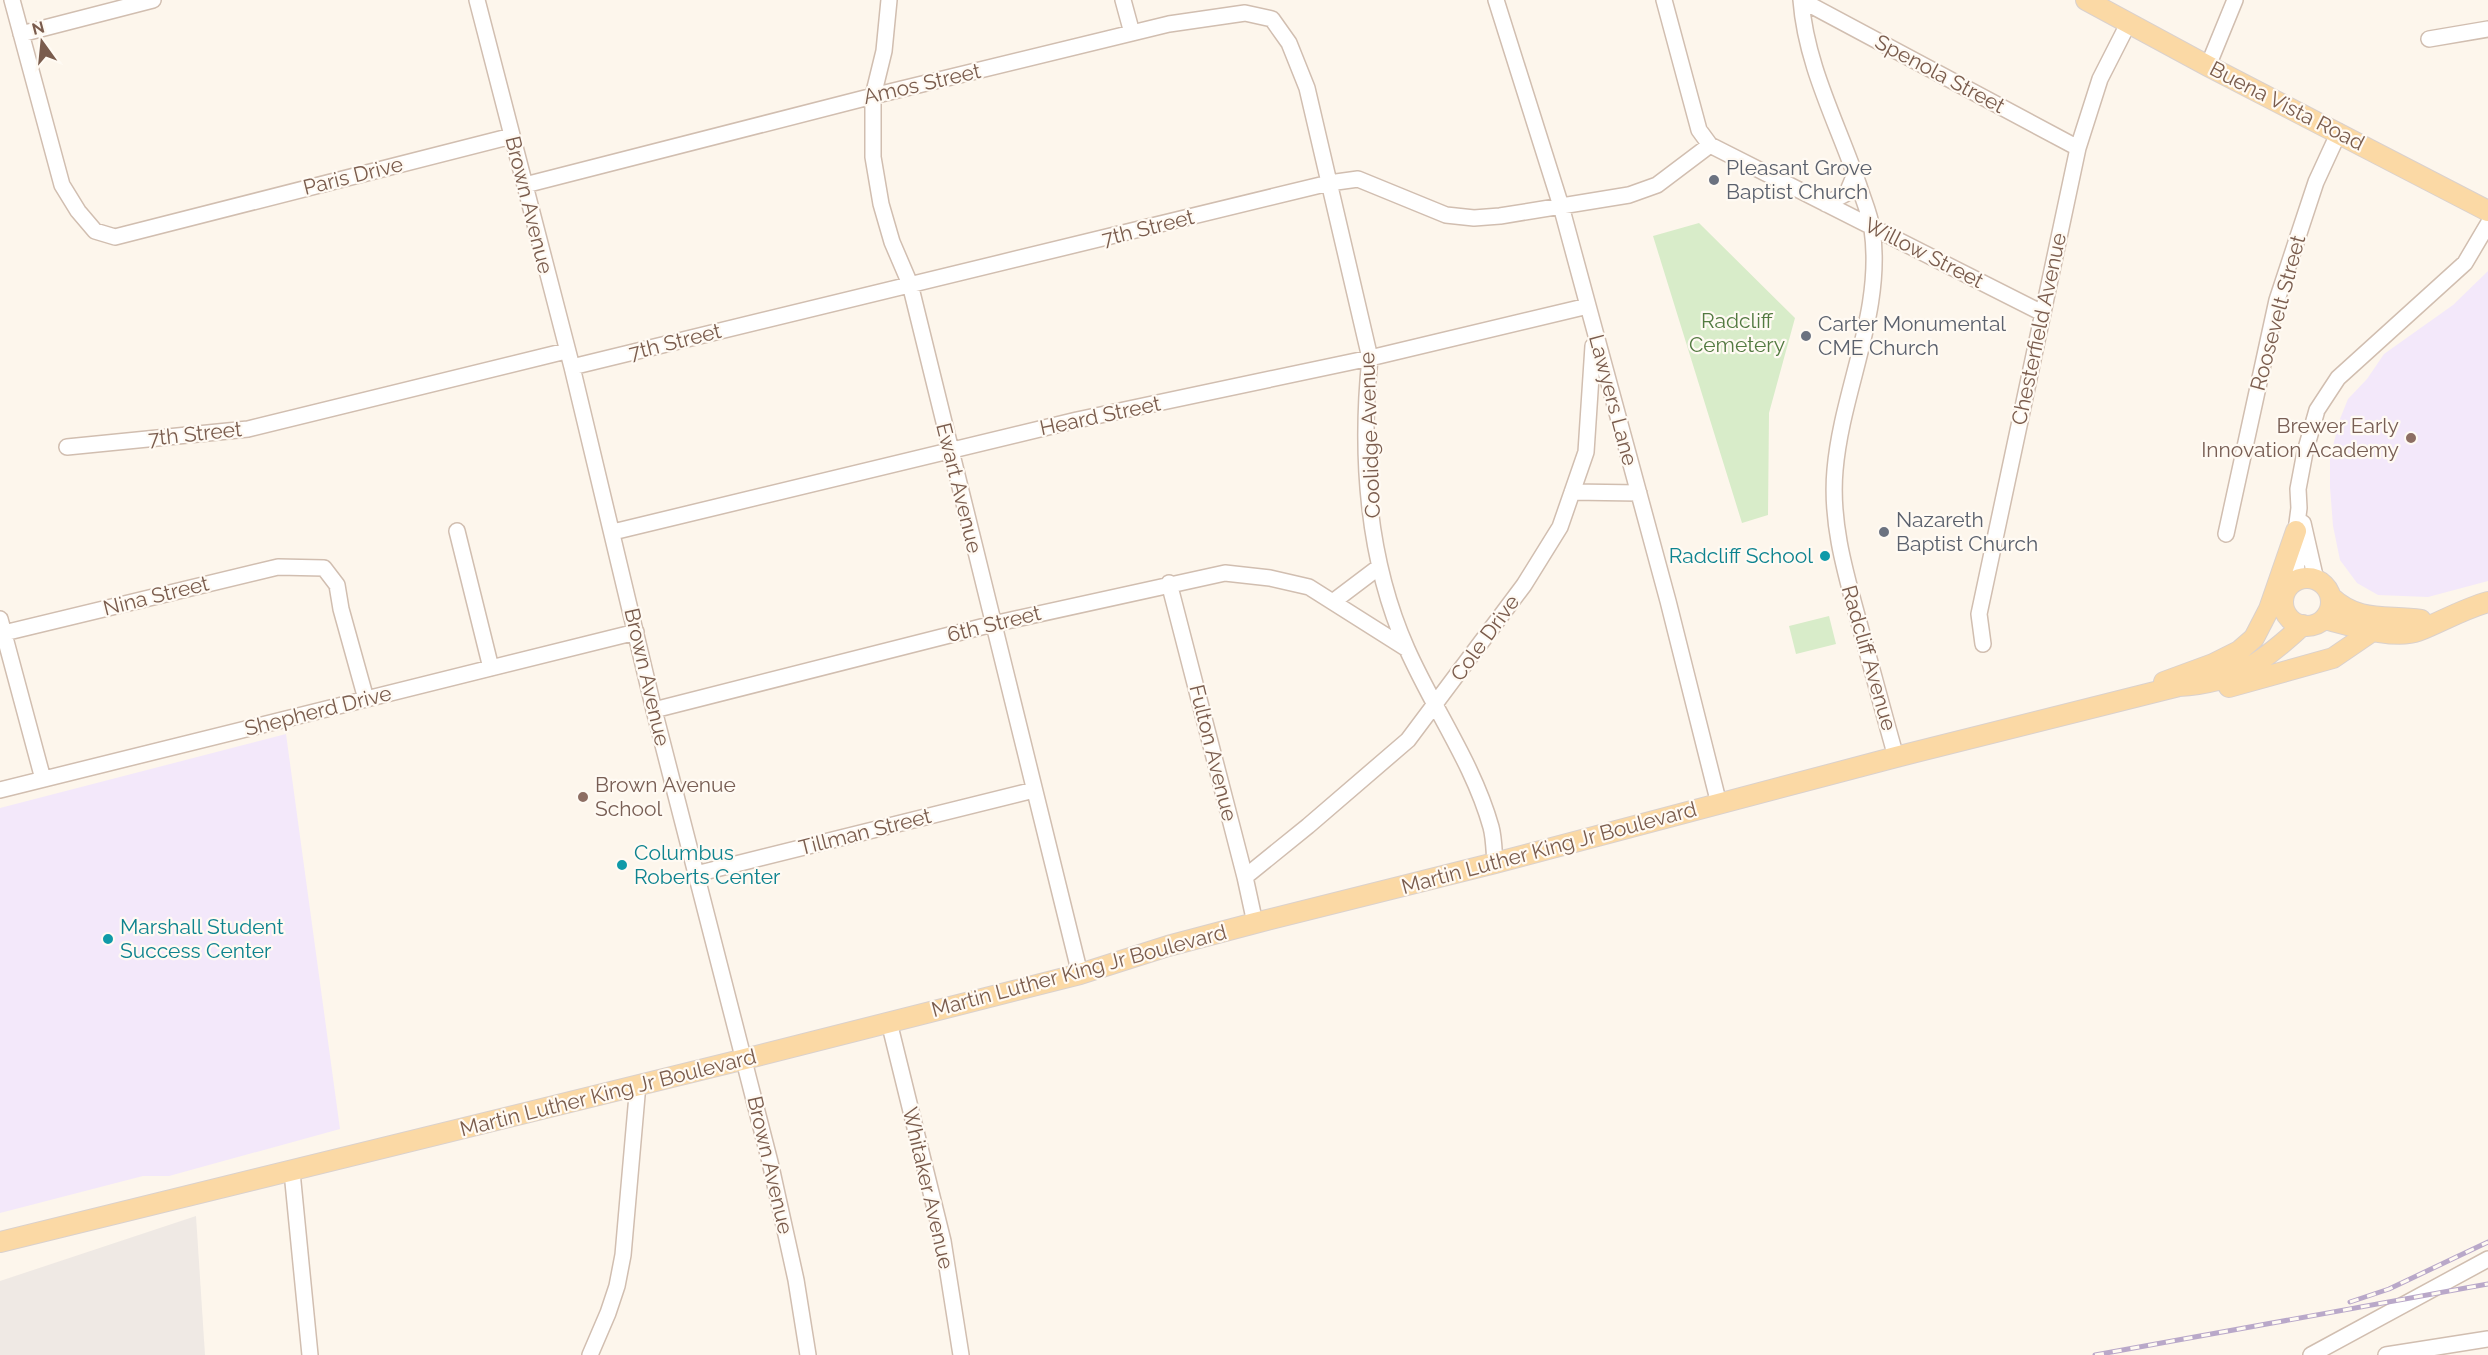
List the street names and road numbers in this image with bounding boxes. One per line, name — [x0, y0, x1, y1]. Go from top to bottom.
street label: Spenola Street — [1871, 29, 2009, 118]
street label: Buena Vista Road — [2206, 56, 2369, 155]
street label: Amos Street — [861, 58, 983, 109]
street label: Brown Avenue — [500, 134, 559, 276]
street label: Paris Drive — [300, 151, 405, 200]
street label: 7th Street — [1099, 204, 1197, 251]
street label: Willow Street — [1861, 212, 1988, 293]
street label: Chesterfield Avenue — [2006, 231, 2071, 427]
street label: Roosevelt Street — [2245, 232, 2310, 393]
street label: 7th Street — [626, 318, 724, 365]
street label: Lawyers Lane — [1584, 331, 1643, 468]
street label: Coolidge Avenue — [1354, 351, 1385, 519]
street label: Heard Street — [1037, 391, 1163, 441]
street label: 7th Street — [147, 416, 243, 451]
street label: Ewart Avenue — [931, 420, 988, 556]
street label: Nina Street — [100, 570, 211, 621]
street label: Radcliff Avenue — [1837, 582, 1902, 733]
street label: Cole Drive — [1445, 590, 1524, 686]
street label: 6th Street — [945, 600, 1043, 647]
street label: Brown Avenue — [619, 605, 676, 748]
street label: Shepherd Drive — [242, 680, 394, 741]
street label: Fulton Avenue — [1184, 682, 1243, 824]
street label: Martin Luther King Jr Boulevard — [1399, 796, 1699, 899]
street label: Tillman Street — [796, 803, 934, 860]
street label: Martin Luther King Jr Boulevard — [929, 919, 1229, 1022]
street label: Martin Luther King Jr Boulevard — [457, 1044, 759, 1141]
street label: Brown Avenue — [742, 1093, 799, 1236]
street label: Whitaker Avenue — [898, 1104, 959, 1271]

